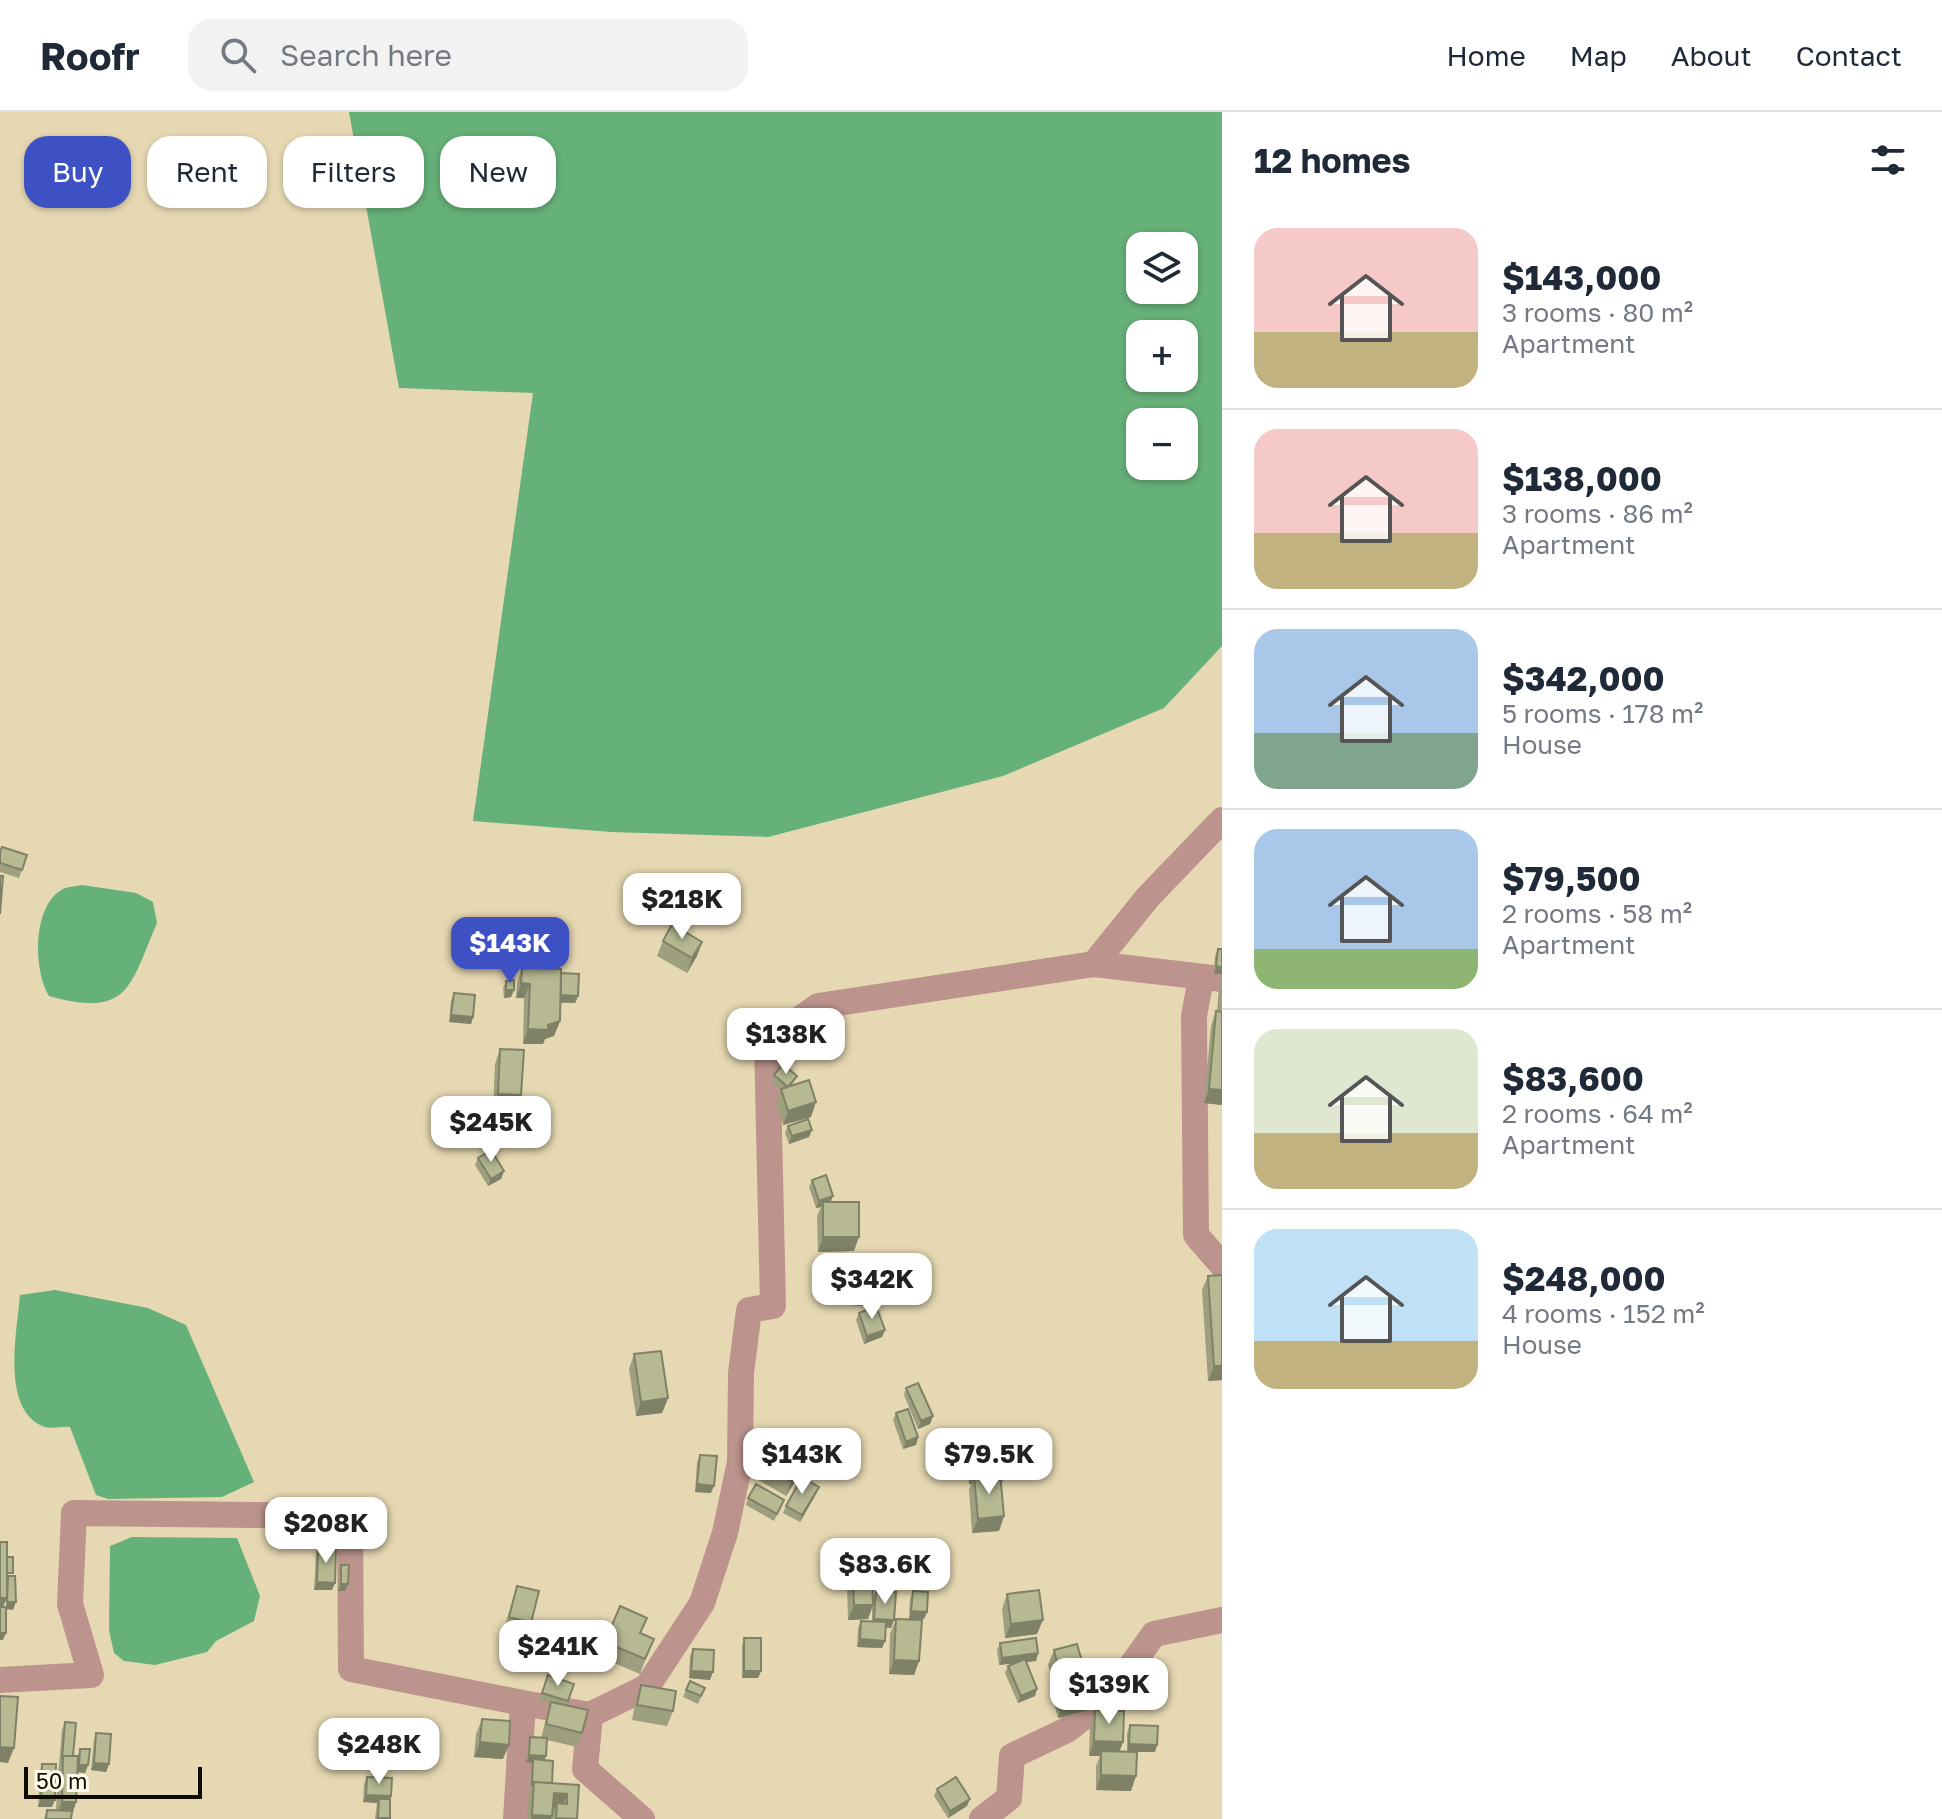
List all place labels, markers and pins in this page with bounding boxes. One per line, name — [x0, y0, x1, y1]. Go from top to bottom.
pin: $218K — [626, 873, 738, 941]
pin: $143K — [454, 917, 566, 985]
pin: $138K — [730, 1008, 842, 1076]
pin: $245K — [435, 1096, 547, 1164]
pin: $342K — [816, 1253, 928, 1321]
pin: $143K — [746, 1428, 858, 1496]
pin: $79.5K — [924, 1428, 1054, 1496]
pin: $208K — [270, 1497, 382, 1565]
pin: $83.6K — [820, 1538, 950, 1606]
pin: $241K — [502, 1620, 614, 1688]
pin: $139K — [1053, 1658, 1165, 1726]
pin: $248K — [323, 1718, 435, 1786]

